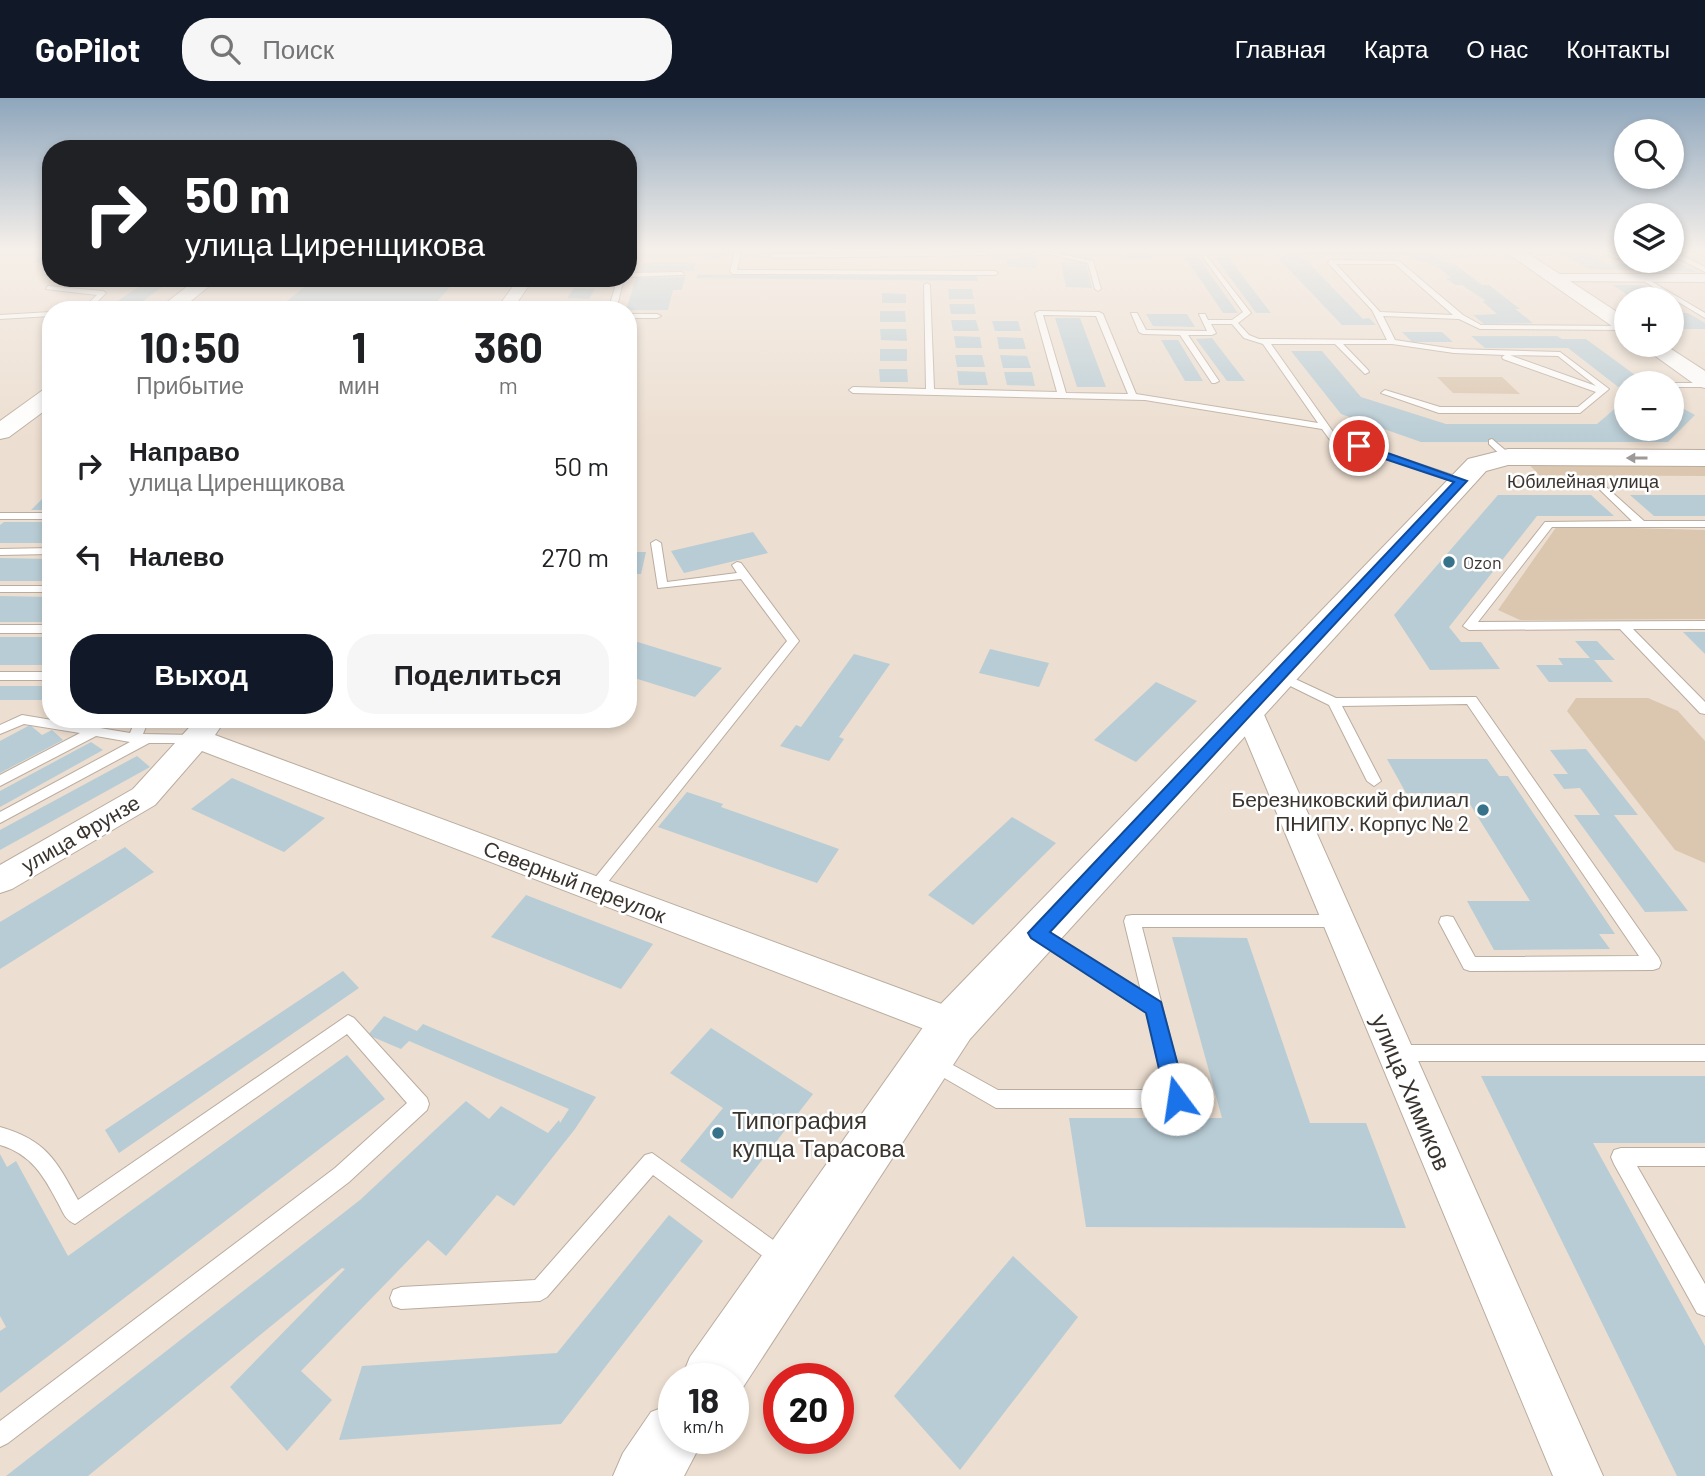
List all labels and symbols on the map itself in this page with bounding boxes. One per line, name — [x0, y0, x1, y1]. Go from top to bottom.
pin — [1329, 416, 1389, 476]
one-way arrow — [1626, 452, 1648, 464]
street label: Юбилейная улица — [1507, 470, 1660, 492]
place label: Ozon — [1463, 551, 1502, 573]
marker: Ozon — [1441, 554, 1457, 570]
place label: Березниковский филиал ПНИПУ. Корпус № 2 — [1231, 786, 1469, 835]
street label: улица Фрунзе — [16, 789, 144, 877]
marker: Березниковский филиал ПНИПУ. Корпус № 2 — [1475, 802, 1491, 818]
street label: Северный переулок — [480, 835, 670, 928]
street label: улица Химиков — [1366, 1009, 1458, 1175]
position arrow — [1140, 1062, 1214, 1136]
place label: Типография купца Тарасова — [732, 1105, 905, 1162]
marker: Типография купца Тарасова — [710, 1125, 726, 1141]
speed limit sign: 20 — [763, 1363, 854, 1454]

